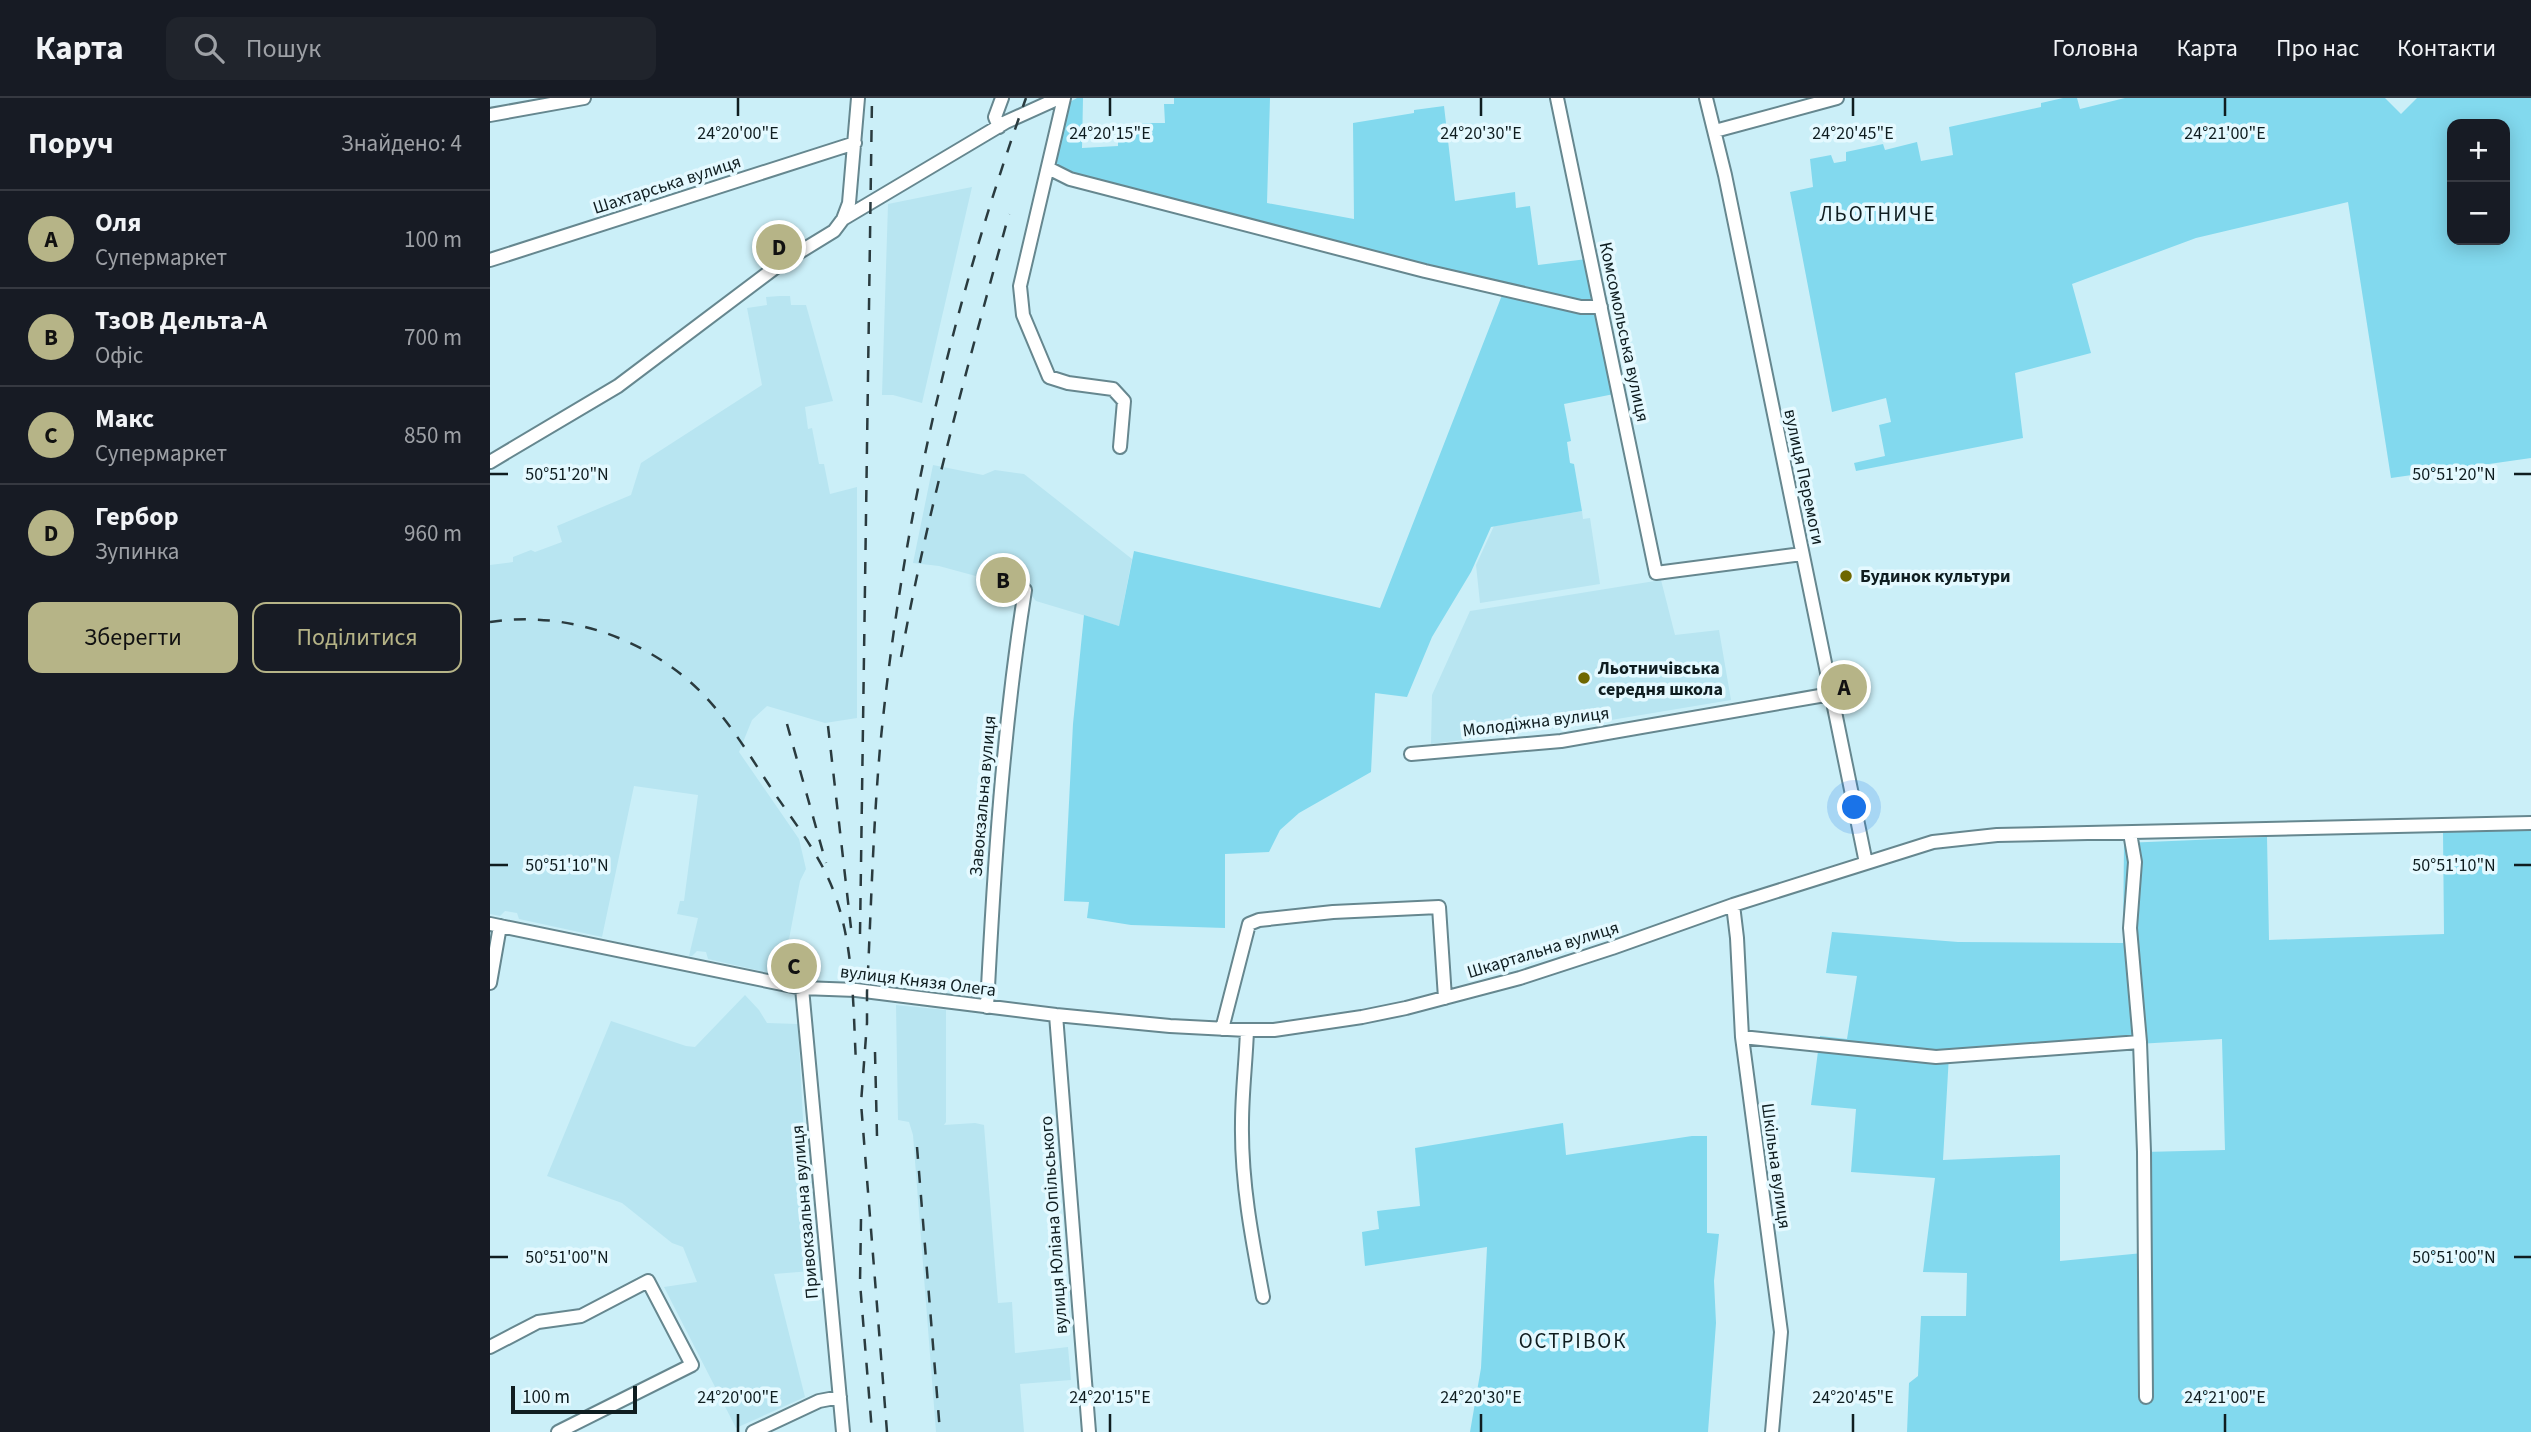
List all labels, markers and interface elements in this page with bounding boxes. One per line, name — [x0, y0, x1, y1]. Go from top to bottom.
search box — [166, 17, 656, 80]
text: Карта — [35, 25, 124, 72]
icon: search — [190, 29, 228, 67]
text: Пошук — [246, 30, 321, 67]
text: Головна — [2052, 31, 2138, 66]
text: Карта — [2176, 31, 2238, 66]
text: Про нас — [2276, 31, 2359, 66]
text: Контакти — [2397, 31, 2496, 66]
map controls — [2447, 119, 2510, 245]
button: + — [2447, 119, 2510, 182]
text: 24°20'00"E — [697, 121, 779, 146]
text: 24°20'15"E — [1069, 121, 1151, 146]
text: 24°20'30"E — [1440, 121, 1522, 146]
text: 24°20'45"E — [1812, 121, 1894, 146]
text: 24°21'00"E — [2184, 121, 2266, 146]
text: Поруч — [28, 122, 114, 165]
text: Знайдено: 4 — [341, 127, 462, 160]
street label: Шахтарська вулиця — [590, 149, 744, 221]
button: − — [2447, 182, 2510, 245]
district label: ЛЬОТНИЧЕ — [1819, 199, 1937, 229]
text: Оля — [95, 204, 141, 241]
pin: D — [756, 221, 802, 273]
text: A — [44, 223, 58, 256]
text: 100 m — [404, 223, 462, 256]
street label: Комсомольська вулиця — [1593, 240, 1655, 424]
text: Супермаркет — [95, 241, 227, 274]
text: ТзОВ Дельта-А — [95, 302, 267, 339]
text: B — [44, 321, 58, 354]
text: 700 m — [404, 321, 462, 354]
text: Офіс — [95, 339, 143, 372]
text: Макс — [95, 400, 154, 437]
street label: вулиця Перемоги — [1777, 407, 1831, 547]
text: C — [44, 419, 58, 452]
text: 850 m — [404, 419, 462, 452]
text: Супермаркет — [95, 437, 227, 470]
text: 50°51'20"N — [525, 462, 609, 487]
text: 50°51'20"N — [2412, 462, 2496, 487]
text: Гербор — [95, 498, 179, 535]
text: D — [44, 517, 58, 550]
text: 960 m — [404, 517, 462, 550]
text: Зупинка — [95, 535, 179, 568]
pin: B — [980, 554, 1026, 606]
place label: Будинок культури — [1860, 564, 2011, 589]
marker: Будинок культури — [1838, 568, 1854, 584]
button: Зберегти — [28, 602, 238, 673]
button: Поділитися — [252, 602, 462, 673]
place label: Льотничівська середня школа — [1597, 656, 1723, 702]
pin: A — [1821, 661, 1867, 713]
marker: Льотничівська середня школа — [1576, 670, 1592, 686]
street label: Молодіжна вулиця — [1461, 701, 1611, 743]
street label: Завокзальна вулиця — [964, 714, 1002, 878]
your location — [1837, 790, 1871, 824]
text: 50°51'10"N — [525, 853, 609, 878]
text: 50°51'10"N — [2412, 853, 2496, 878]
street label: Шкартальна вулиця — [1464, 915, 1622, 985]
pin: C — [771, 940, 817, 992]
street label: вулиця Князя Олега — [839, 959, 997, 1003]
street label: Шкільна вулиця — [1755, 1102, 1797, 1230]
street label: вулиця Юліана Опільського — [1034, 1115, 1074, 1335]
street label: Привокзальна вулиця — [785, 1124, 825, 1300]
text: 50°51'00"N — [525, 1245, 609, 1270]
text: 50°51'00"N — [2412, 1245, 2496, 1270]
district label: ОСТРІВОК — [1519, 1326, 1627, 1356]
scale bar — [511, 1383, 637, 1415]
text: 100 m — [522, 1384, 570, 1411]
text: 24°20'00"E — [697, 1385, 779, 1410]
text: 24°20'15"E — [1069, 1385, 1151, 1410]
text: 24°20'30"E — [1440, 1385, 1522, 1410]
text: 24°20'45"E — [1812, 1385, 1894, 1410]
text: 24°21'00"E — [2184, 1385, 2266, 1410]

